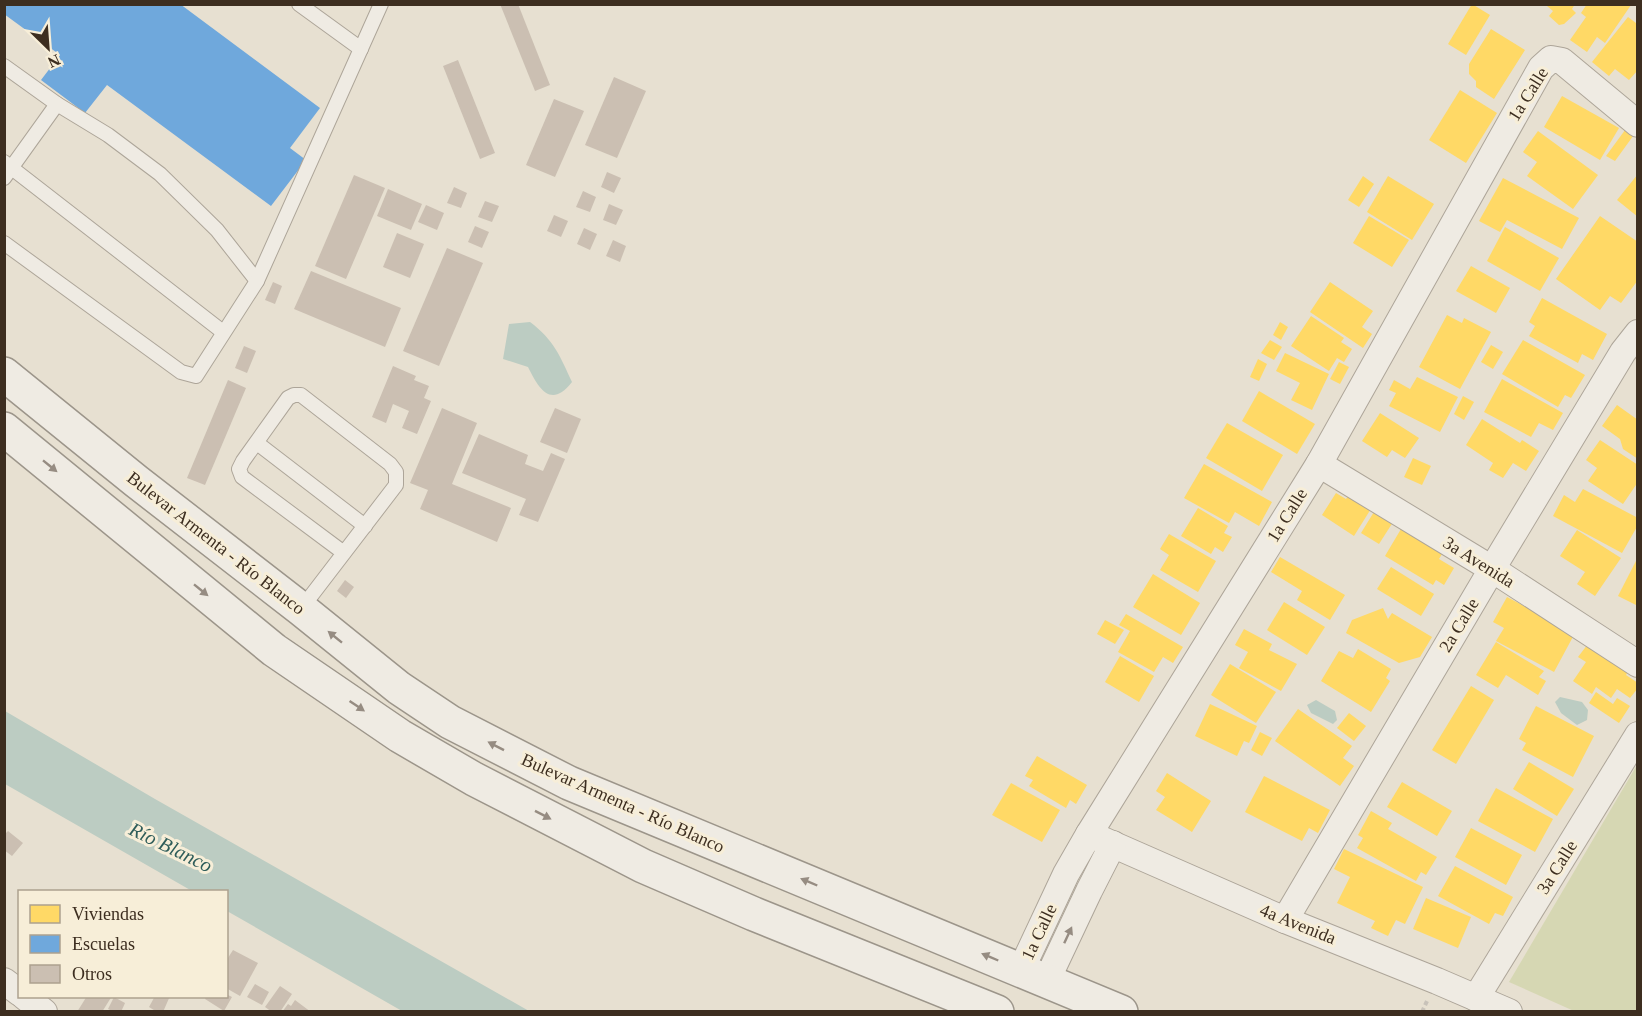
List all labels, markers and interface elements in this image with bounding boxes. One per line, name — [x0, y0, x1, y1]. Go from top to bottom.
north arrow — [18, 18, 78, 78]
text: N — [45, 51, 63, 71]
street label: 1a Calle — [1504, 63, 1552, 125]
one-way arrow — [42, 460, 58, 473]
street label: Bulevar Armenta - Río Blanco — [123, 467, 309, 619]
street label: 1a Calle — [1263, 484, 1311, 546]
street label: 3a Avenida — [1440, 532, 1518, 592]
one-way arrow — [193, 583, 209, 596]
street label: 2a Calle — [1435, 594, 1483, 656]
one-way arrow — [328, 631, 343, 644]
one-way arrow — [348, 701, 365, 712]
one-way arrow — [487, 741, 504, 751]
street label: Bulevar Armenta - Río Blanco — [518, 749, 728, 857]
one-way arrow — [535, 810, 552, 820]
water label: Río Blanco — [125, 817, 216, 876]
street label: 3a Calle — [1533, 836, 1581, 898]
one-way arrow — [800, 877, 818, 887]
legend — [18, 890, 228, 998]
street label: 4a Avenida — [1257, 900, 1339, 948]
street label: 1a Calle — [1017, 901, 1061, 963]
text: Viviendas — [72, 904, 144, 924]
one-way arrow — [1063, 926, 1073, 944]
text: Escuelas — [72, 934, 135, 954]
one-way arrow — [980, 952, 998, 962]
text: Otros — [72, 964, 112, 984]

